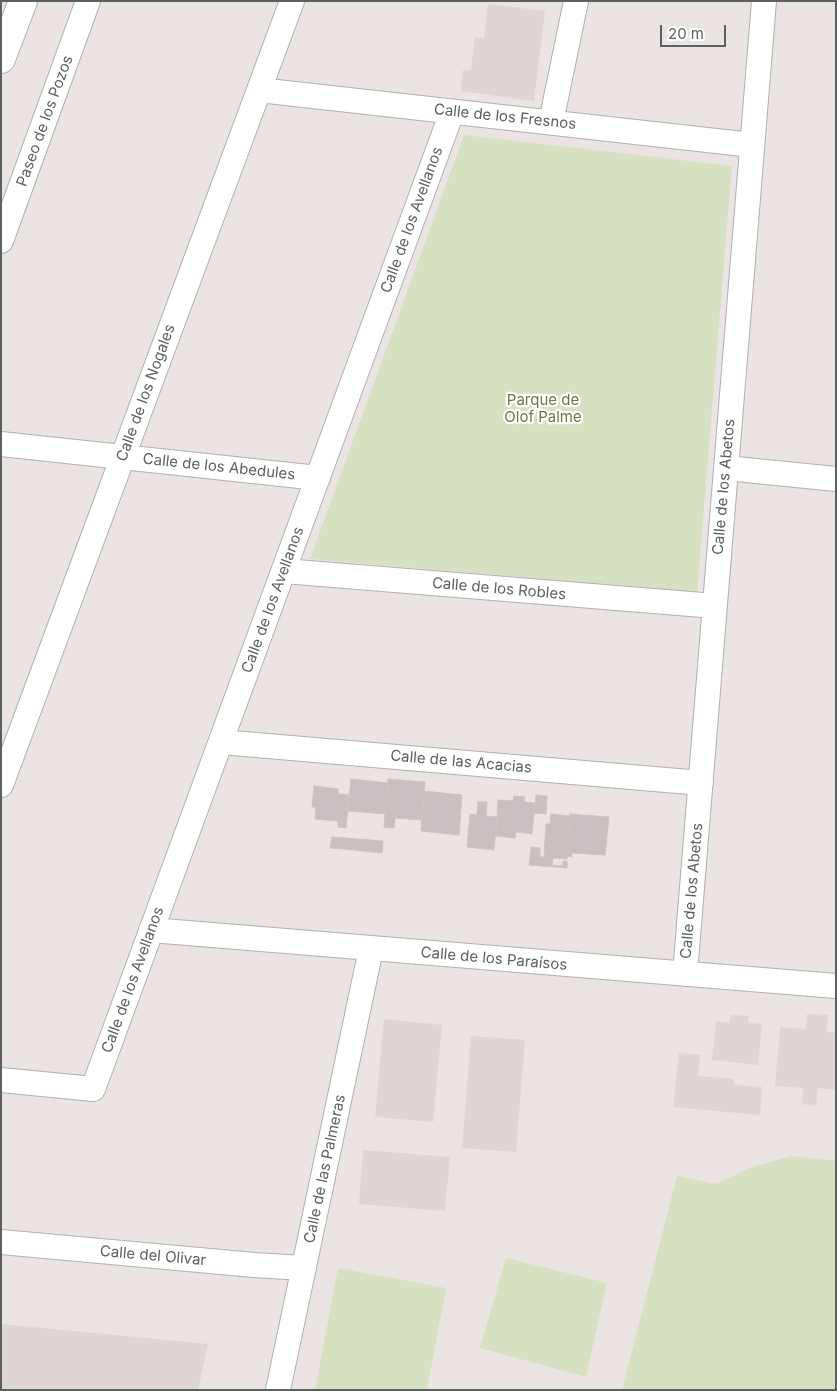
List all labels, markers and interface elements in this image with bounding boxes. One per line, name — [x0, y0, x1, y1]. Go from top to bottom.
scale bar — [662, 15, 728, 47]
text: 20 m — [668, 24, 704, 43]
street label: Paseo de los Pozos — [13, 53, 77, 189]
street label: Calle de los Fresnos — [433, 101, 577, 133]
street label: Calle de los Avellanos — [377, 144, 447, 296]
street label: Calle de los Nogales — [113, 322, 179, 464]
park label: Parque de Olof Palme — [504, 391, 582, 426]
street label: Calle de los Abetos — [709, 418, 739, 556]
street label: Calle de los Abedules — [142, 450, 296, 484]
street label: Calle de los Avellanos — [238, 524, 308, 676]
street label: Calle de los Robles — [431, 574, 567, 604]
street label: Calle de las Acacias — [389, 747, 533, 777]
street label: Calle de los Abetos — [677, 822, 707, 960]
street label: Calle de los Avellanos — [98, 904, 168, 1056]
street label: Calle de los Paraísos — [420, 944, 568, 974]
street label: Calle de las Palmeras — [300, 1093, 350, 1245]
street label: Calle del Olivar — [99, 1242, 207, 1270]

